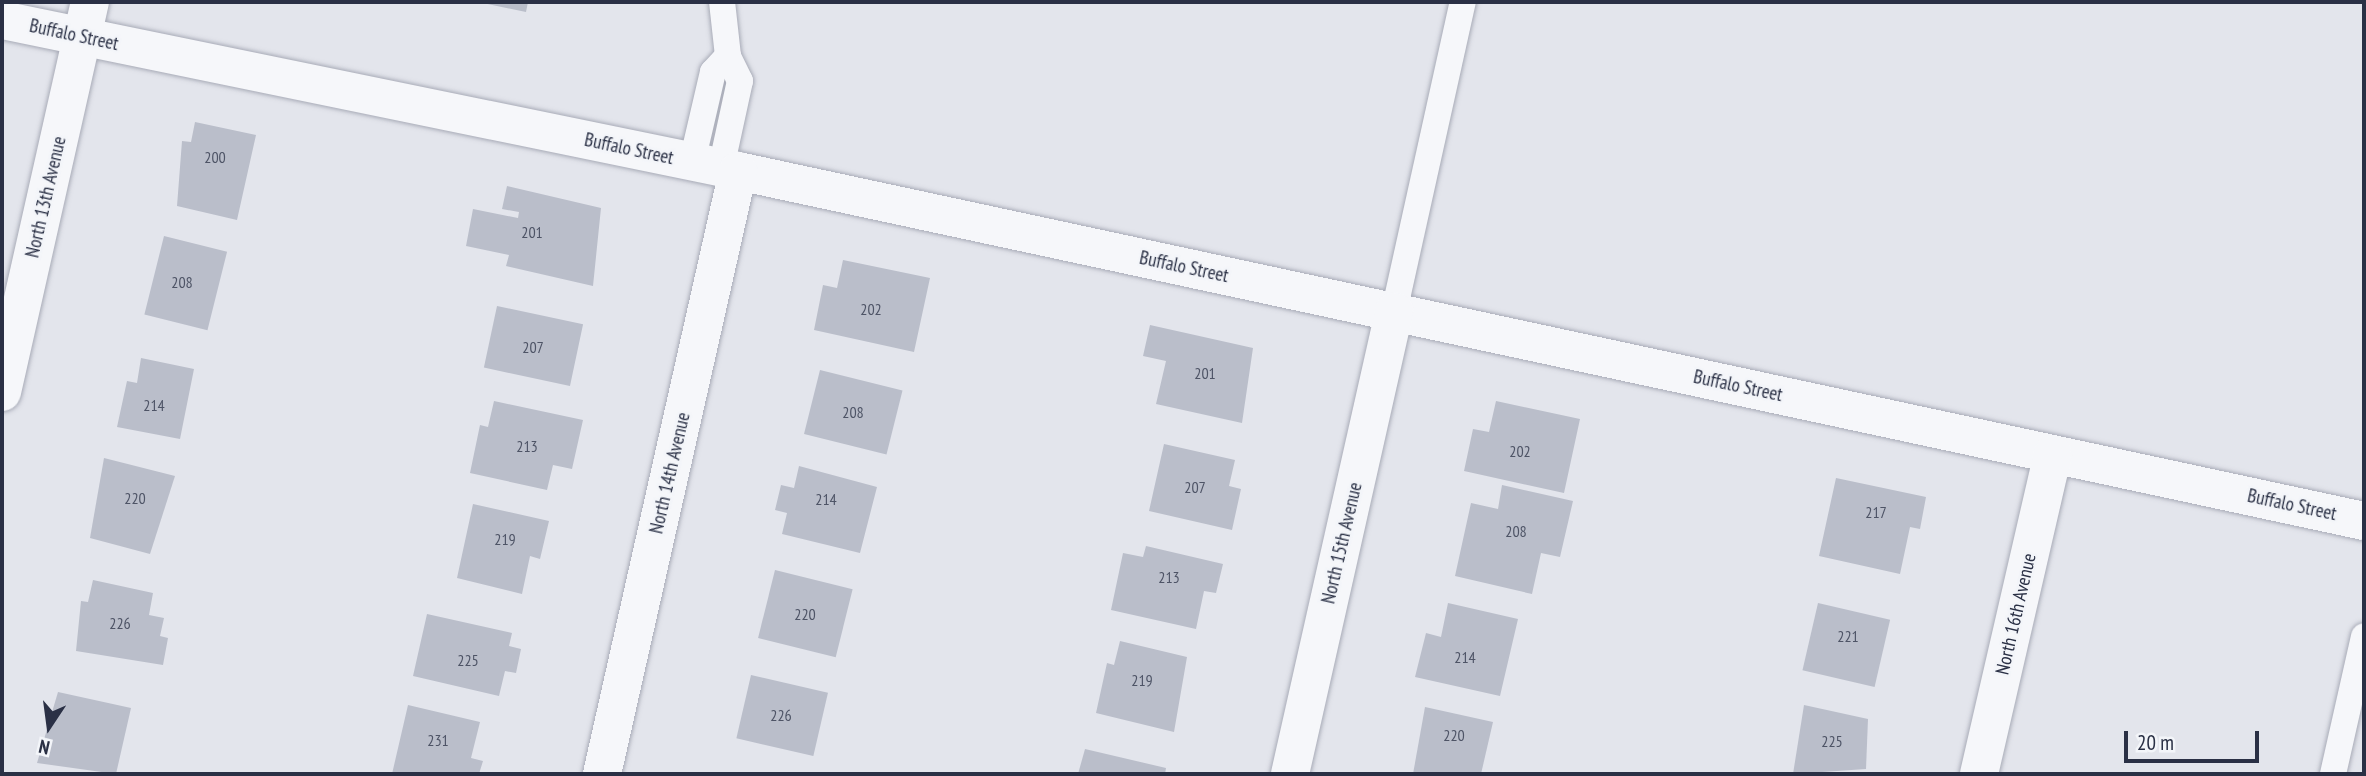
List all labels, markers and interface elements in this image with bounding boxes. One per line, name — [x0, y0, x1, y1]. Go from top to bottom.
street label: Buffalo Street — [27, 14, 121, 56]
street label: Buffalo Street — [582, 128, 676, 170]
street label: North 13th Avenue — [21, 134, 71, 260]
house number: 200 — [204, 147, 226, 167]
house number: 201 — [521, 222, 543, 242]
street label: Buffalo Street — [1137, 246, 1231, 288]
house number: 208 — [171, 272, 193, 292]
house number: 202 — [860, 299, 882, 319]
house number: 207 — [522, 337, 544, 357]
house number: 201 — [1194, 363, 1216, 383]
street label: Buffalo Street — [1691, 365, 1785, 407]
house number: 214 — [143, 395, 165, 415]
house number: 208 — [842, 402, 864, 422]
street label: North 14th Avenue — [645, 410, 695, 536]
house number: 213 — [516, 436, 538, 456]
house number: 202 — [1509, 441, 1531, 461]
house number: 207 — [1184, 477, 1206, 497]
street label: North 15th Avenue — [1317, 480, 1367, 606]
street label: Buffalo Street — [2245, 484, 2339, 526]
house number: 220 — [124, 488, 146, 508]
house number: 214 — [815, 489, 837, 509]
house number: 217 — [1865, 502, 1887, 522]
house number: 208 — [1505, 521, 1527, 541]
house number: 219 — [494, 529, 516, 549]
street label: North 16th Avenue — [1991, 551, 2041, 677]
house number: 213 — [1158, 567, 1180, 587]
house number: 220 — [794, 604, 816, 624]
house number: 226 — [109, 613, 131, 633]
house number: 221 — [1837, 626, 1859, 646]
house number: 214 — [1454, 647, 1476, 667]
house number: 225 — [457, 650, 479, 670]
house number: 219 — [1131, 670, 1153, 690]
north arrow — [14, 692, 84, 762]
house number: 226 — [770, 705, 792, 725]
scale bar — [2128, 716, 2263, 760]
house number: 220 — [1443, 725, 1465, 745]
text: 20 m — [2137, 729, 2174, 756]
house number: 231 — [427, 730, 449, 750]
house number: 225 — [1821, 731, 1843, 751]
text: N — [37, 735, 52, 760]

